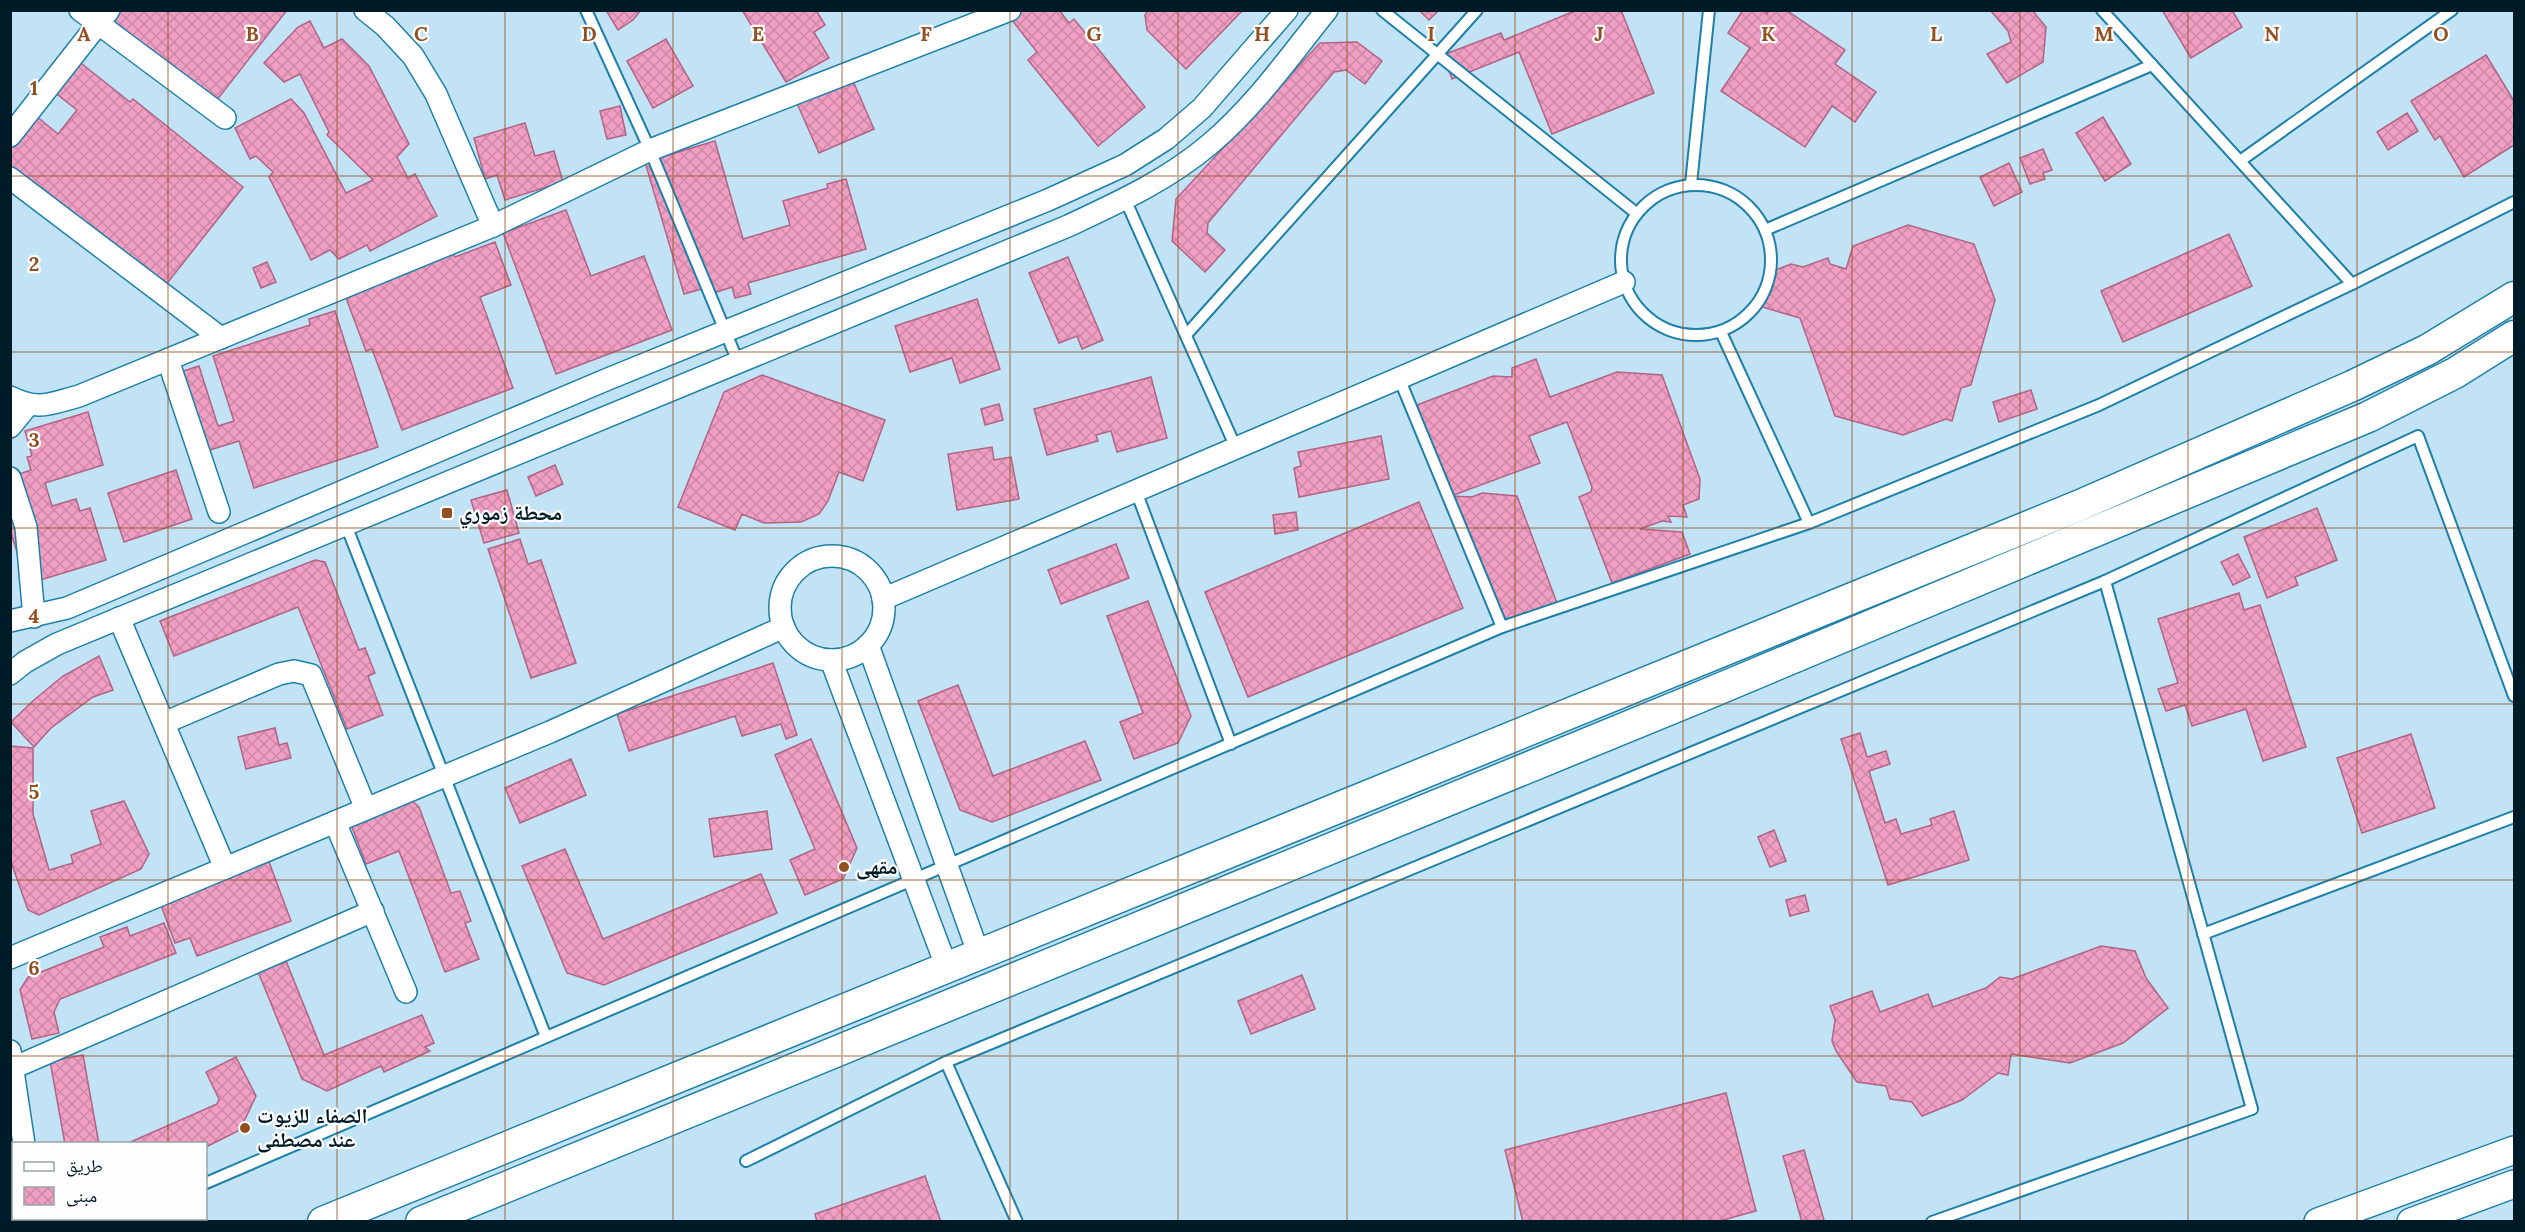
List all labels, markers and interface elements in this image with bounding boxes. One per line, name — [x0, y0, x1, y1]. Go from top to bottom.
text: A — [77, 21, 91, 46]
text: B — [245, 21, 259, 46]
text: C — [414, 21, 428, 46]
text: D — [581, 21, 597, 46]
text: E — [752, 21, 764, 46]
text: F — [920, 21, 932, 46]
text: G — [1086, 21, 1102, 46]
text: H — [1254, 21, 1270, 46]
text: I — [1427, 21, 1435, 46]
text: J — [1594, 21, 1604, 46]
text: K — [1761, 21, 1776, 46]
text: L — [1930, 21, 1942, 46]
text: M — [2094, 21, 2114, 46]
text: N — [2264, 21, 2280, 46]
text: O — [2433, 21, 2449, 46]
text: 1 — [30, 75, 38, 100]
text: 2 — [29, 251, 39, 276]
text: 3 — [28, 427, 40, 452]
place label: محطة زموري — [459, 499, 562, 529]
marker: محطة زموري — [440, 506, 454, 520]
text: 4 — [29, 603, 40, 628]
text: 5 — [29, 779, 40, 804]
place label: مقهى — [856, 853, 897, 880]
marker: مقهى — [837, 860, 851, 874]
text: 6 — [28, 955, 40, 980]
place label: الصفاء للزيوت عند مصطفى — [257, 1102, 367, 1153]
marker: الصفاء للزيوت عند مصطفى — [238, 1121, 252, 1135]
legend — [12, 1142, 207, 1220]
text: طريق — [66, 1154, 103, 1177]
text: مبنى — [66, 1184, 97, 1207]

